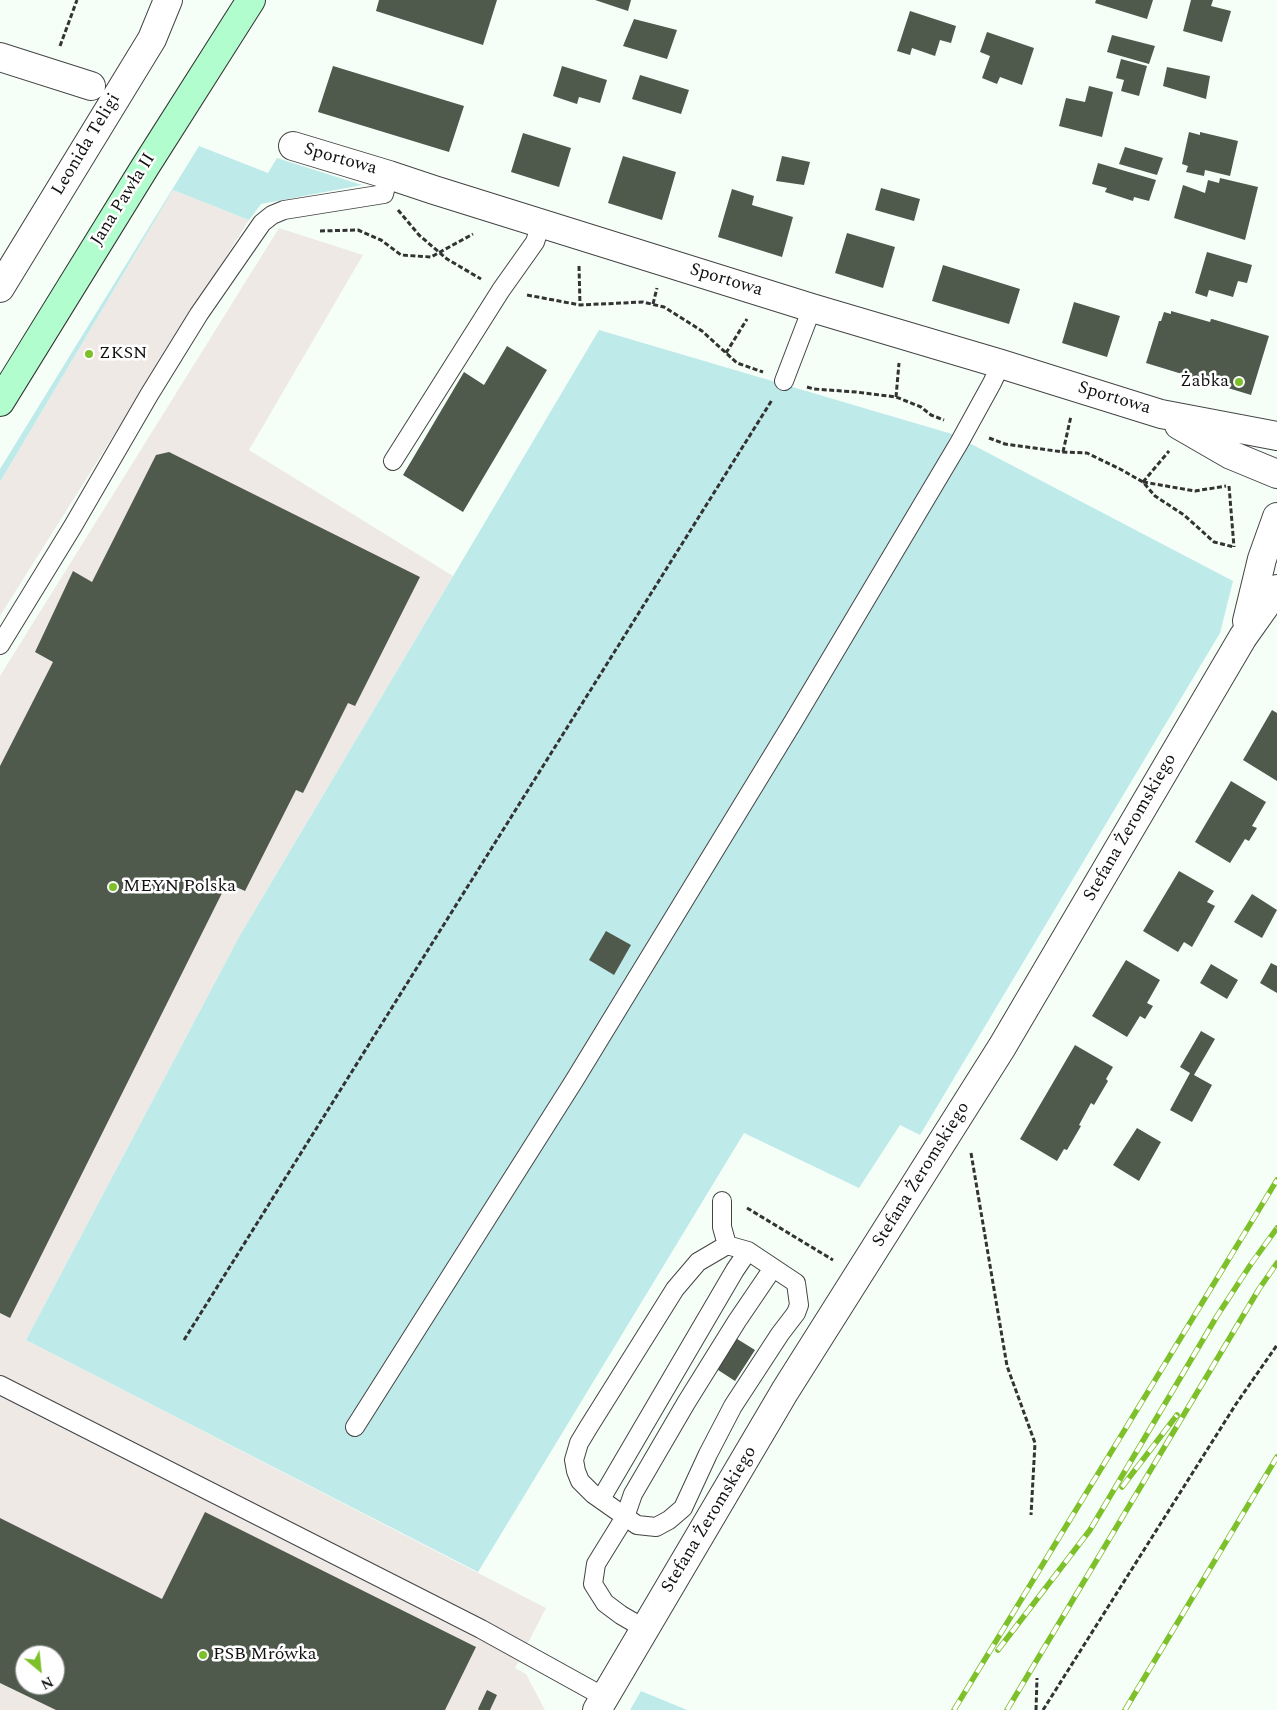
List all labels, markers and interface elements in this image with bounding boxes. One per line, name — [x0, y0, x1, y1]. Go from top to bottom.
street label: Leonida Teligi — [48, 90, 126, 200]
street label: Sportowa — [301, 139, 379, 181]
street label: Jana Pawła II — [87, 150, 161, 250]
street label: Sportowa — [687, 260, 765, 302]
place label: ZKSN — [99, 343, 147, 365]
marker: ZKSN — [83, 348, 95, 360]
place label: Żabka — [1180, 371, 1229, 393]
marker: Żabka — [1233, 376, 1245, 388]
street label: Sportowa — [1075, 378, 1153, 420]
street label: Stefana Żeromskiego — [1080, 750, 1182, 906]
place label: MEYN Polska — [123, 876, 236, 898]
marker: MEYN Polska — [107, 881, 119, 893]
street label: Stefana Żeromskiego — [869, 1098, 975, 1252]
street label: Stefana Żeromskiego — [658, 1443, 762, 1597]
place label: PSB Mrówka — [213, 1644, 317, 1666]
north arrow — [15, 1645, 65, 1695]
marker: PSB Mrówka — [197, 1649, 209, 1661]
text: N — [37, 1671, 57, 1695]

